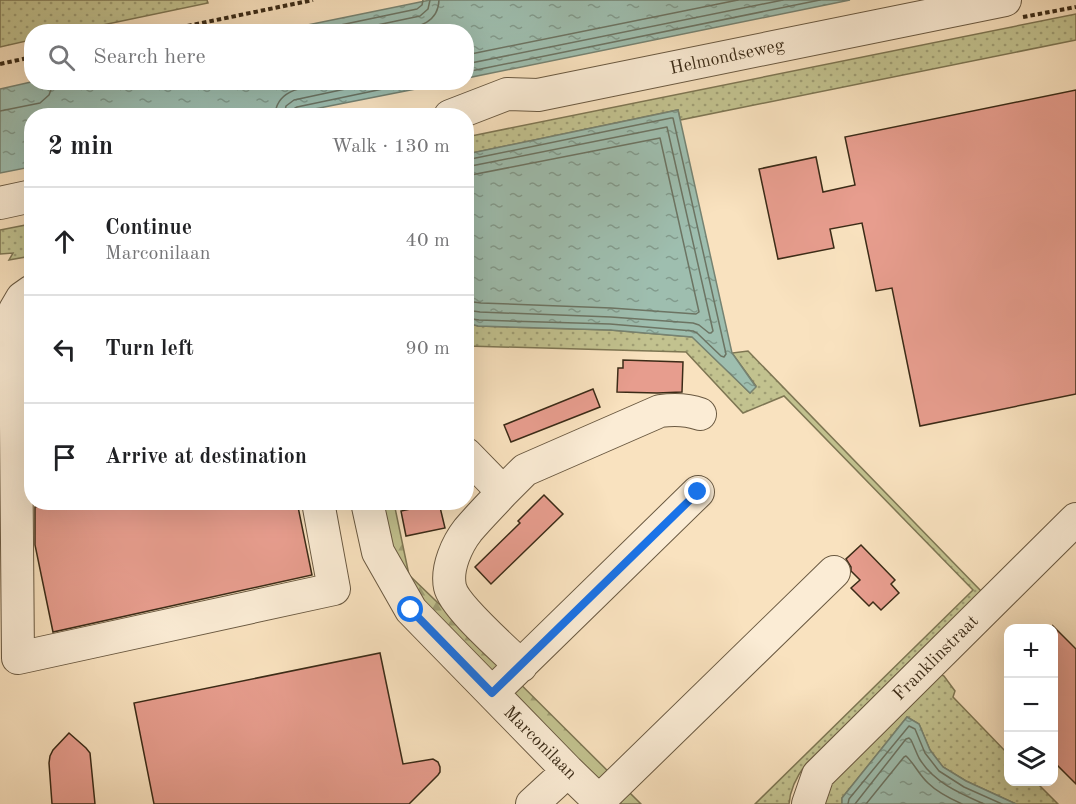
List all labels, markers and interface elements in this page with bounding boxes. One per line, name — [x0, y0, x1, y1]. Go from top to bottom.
search box — [24, 24, 474, 90]
street label: Helmondseweg — [668, 36, 786, 78]
icon: search — [45, 41, 78, 74]
text: Search here — [93, 46, 206, 68]
text: 2 min — [48, 134, 113, 160]
text: Walk · 130 m — [331, 137, 450, 157]
text: Continue — [105, 217, 192, 239]
icon: ahead — [48, 225, 81, 258]
text: 40 m — [405, 231, 450, 251]
text: Marconilaan — [105, 244, 211, 264]
icon: left — [48, 333, 81, 366]
text: Turn left — [105, 338, 194, 360]
text: 90 m — [405, 339, 450, 359]
icon: arrive — [48, 441, 81, 474]
text: Arrive at destination — [105, 446, 307, 468]
route end — [684, 478, 710, 504]
route start — [397, 596, 423, 622]
street label: Franklinstraat — [890, 612, 982, 704]
map controls — [1004, 624, 1058, 786]
button: + — [1004, 624, 1058, 678]
button: − — [1004, 678, 1058, 732]
street label: Marconilaan — [500, 703, 580, 783]
button: layers — [1004, 732, 1058, 786]

